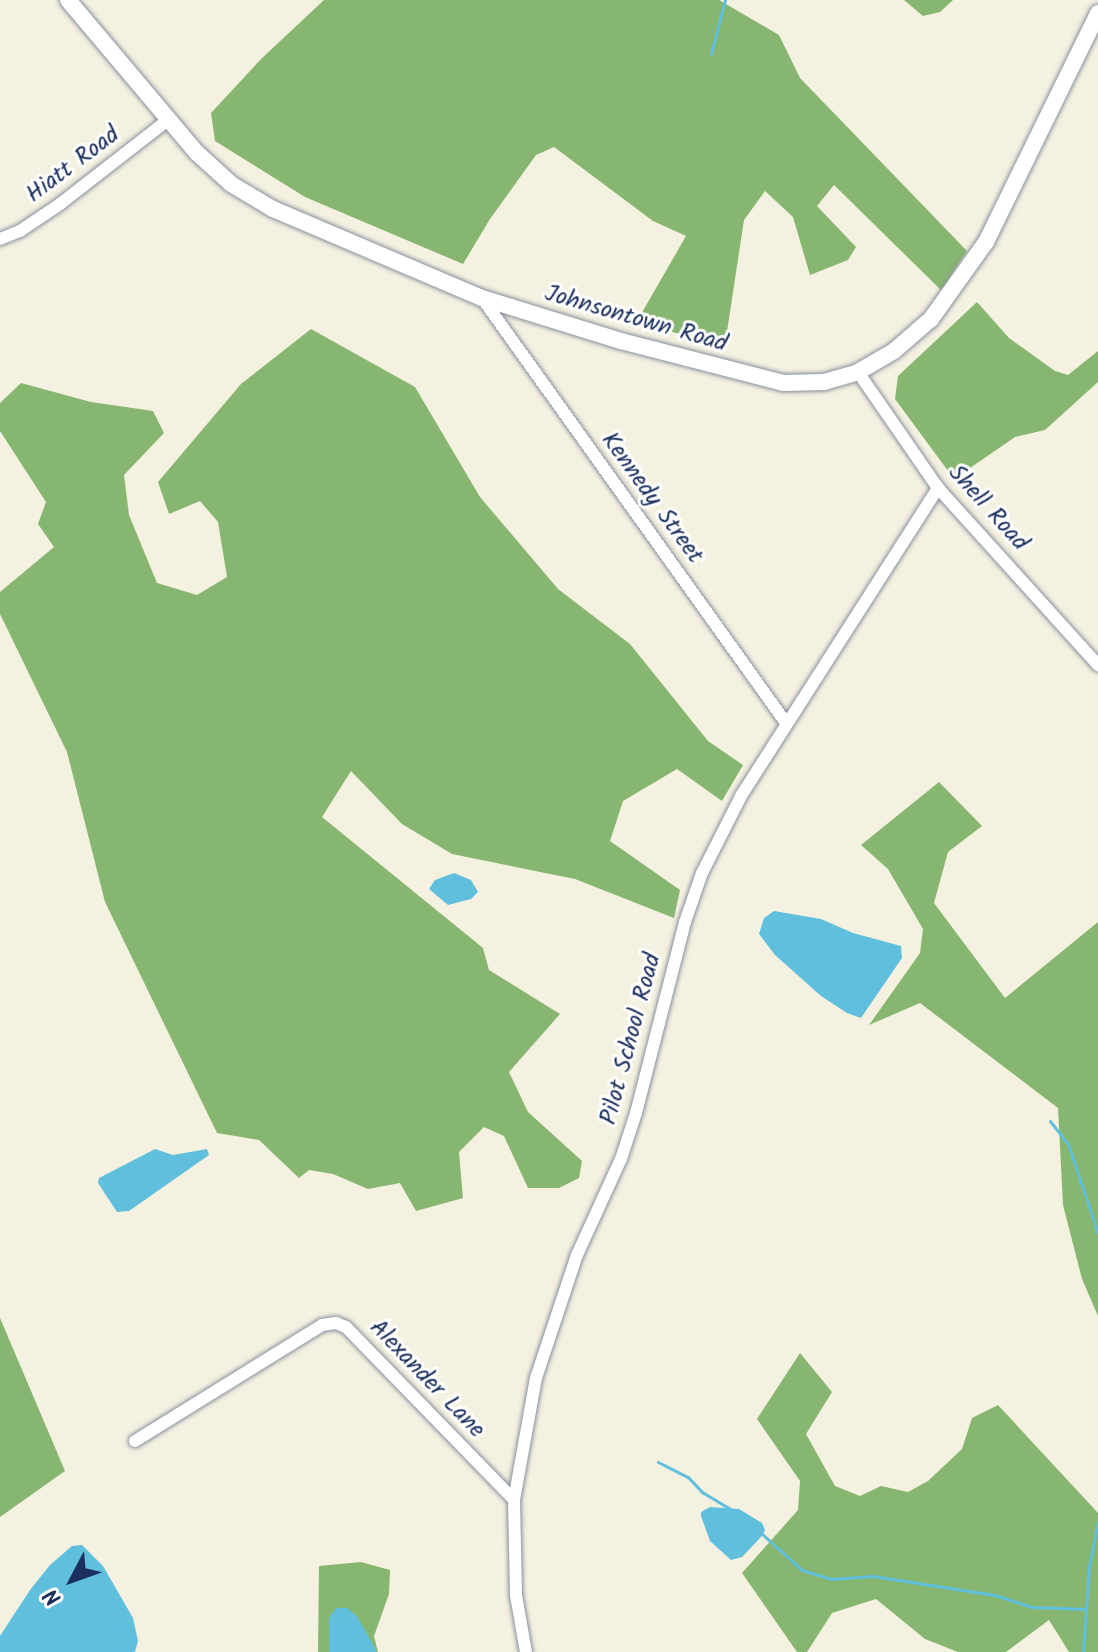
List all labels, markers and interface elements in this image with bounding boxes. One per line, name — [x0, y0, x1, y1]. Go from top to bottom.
street label: Hiatt Road — [21, 121, 125, 209]
street label: Johnsontown Road — [541, 279, 731, 359]
street label: Kennedy Street — [595, 427, 709, 569]
street label: Shell Road — [942, 459, 1034, 557]
street label: Pilot School Road — [594, 950, 668, 1128]
street label: Alexander Lane — [363, 1314, 491, 1444]
north arrow — [32, 1540, 112, 1620]
text: N — [36, 1579, 71, 1613]

